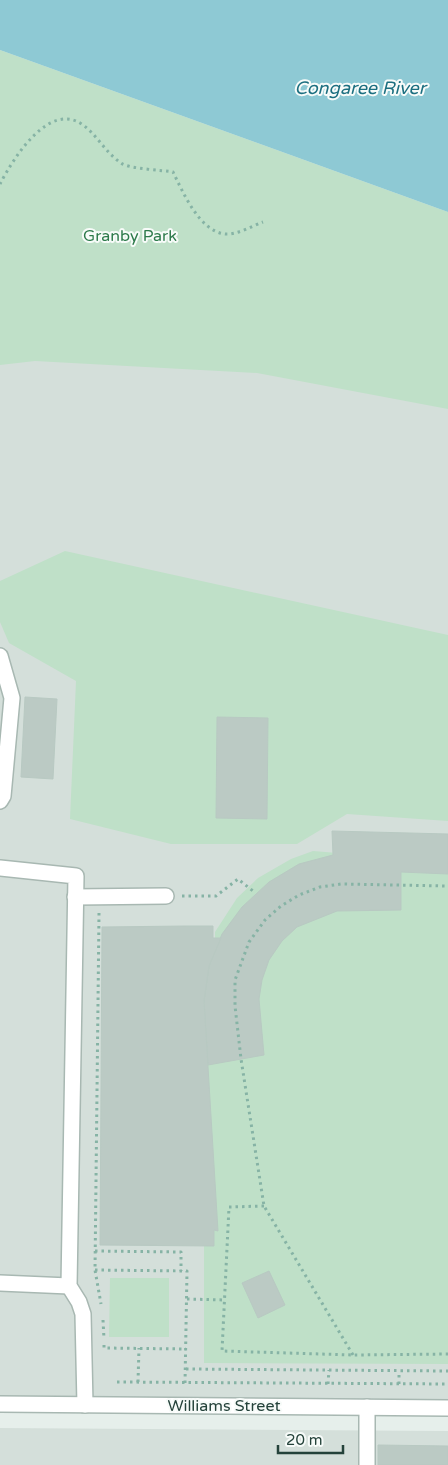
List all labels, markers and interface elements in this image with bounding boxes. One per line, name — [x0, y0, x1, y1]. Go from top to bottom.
water label: Congaree River — [294, 77, 428, 99]
park label: Granby Park — [83, 226, 177, 246]
street label: Williams Street — [167, 1396, 281, 1416]
scale bar — [278, 1422, 343, 1454]
text: 20 m — [286, 1431, 323, 1449]

